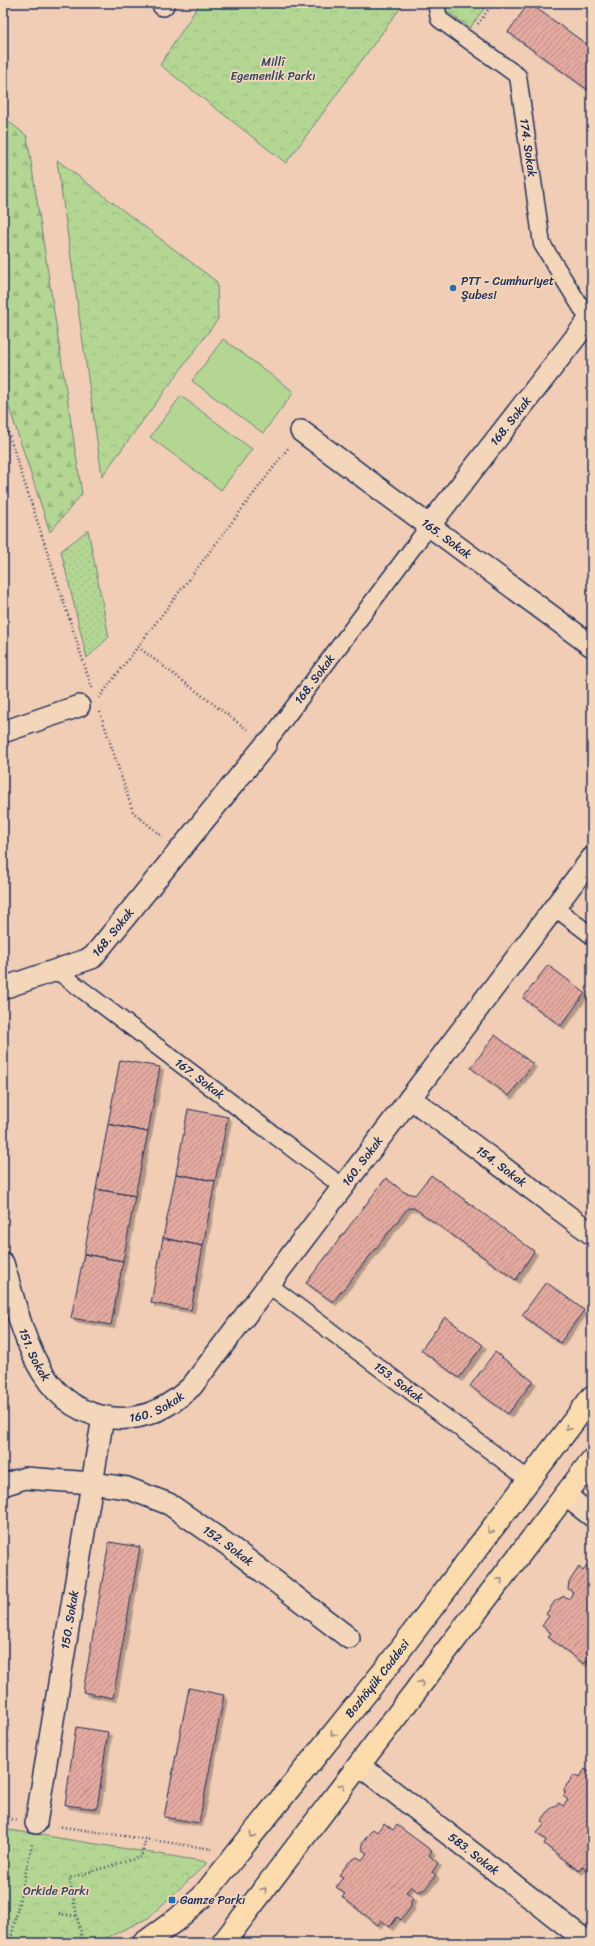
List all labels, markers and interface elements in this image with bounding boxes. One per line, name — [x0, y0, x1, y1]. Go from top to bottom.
park label: Millî Egemenlik Parkı — [231, 51, 315, 87]
street label: 174. Sokak — [513, 117, 543, 179]
place label: PTT - Cumhuriyet Şubesi — [461, 270, 554, 306]
marker: PTT - Cumhuriyet Şubesi — [448, 283, 458, 293]
street label: 168. Sokak — [484, 391, 538, 451]
street label: 165. Sokak — [417, 512, 477, 565]
street label: 168. Sokak — [288, 649, 341, 709]
street label: 168. Sokak — [86, 902, 140, 962]
street label: 167. Sokak — [170, 1052, 230, 1105]
street label: 160. Sokak — [336, 1131, 389, 1191]
street label: 154. Sokak — [471, 1140, 532, 1193]
street label: 151. Sokak — [12, 1325, 57, 1386]
street label: 153. Sokak — [369, 1356, 429, 1409]
street label: 160. Sokak — [128, 1385, 190, 1429]
one-way arrow — [566, 1423, 573, 1430]
street label: 152. Sokak — [198, 1520, 259, 1572]
one-way arrow — [488, 1527, 495, 1534]
one-way arrow — [496, 1577, 503, 1584]
street label: 150. Sokak — [54, 1588, 85, 1651]
street label: Bozhöyük Caddesi — [339, 1634, 416, 1723]
one-way arrow — [417, 1681, 424, 1688]
one-way arrow — [331, 1729, 338, 1736]
one-way arrow — [338, 1784, 345, 1791]
street label: 583. Sokak — [443, 1827, 505, 1881]
one-way arrow — [249, 1830, 256, 1838]
park label: Orkide Parkı — [23, 1880, 89, 1902]
one-way arrow — [259, 1887, 266, 1894]
place label: Gamze Parkı — [180, 1889, 245, 1911]
marker: Gamze Parkı — [167, 1895, 177, 1905]

